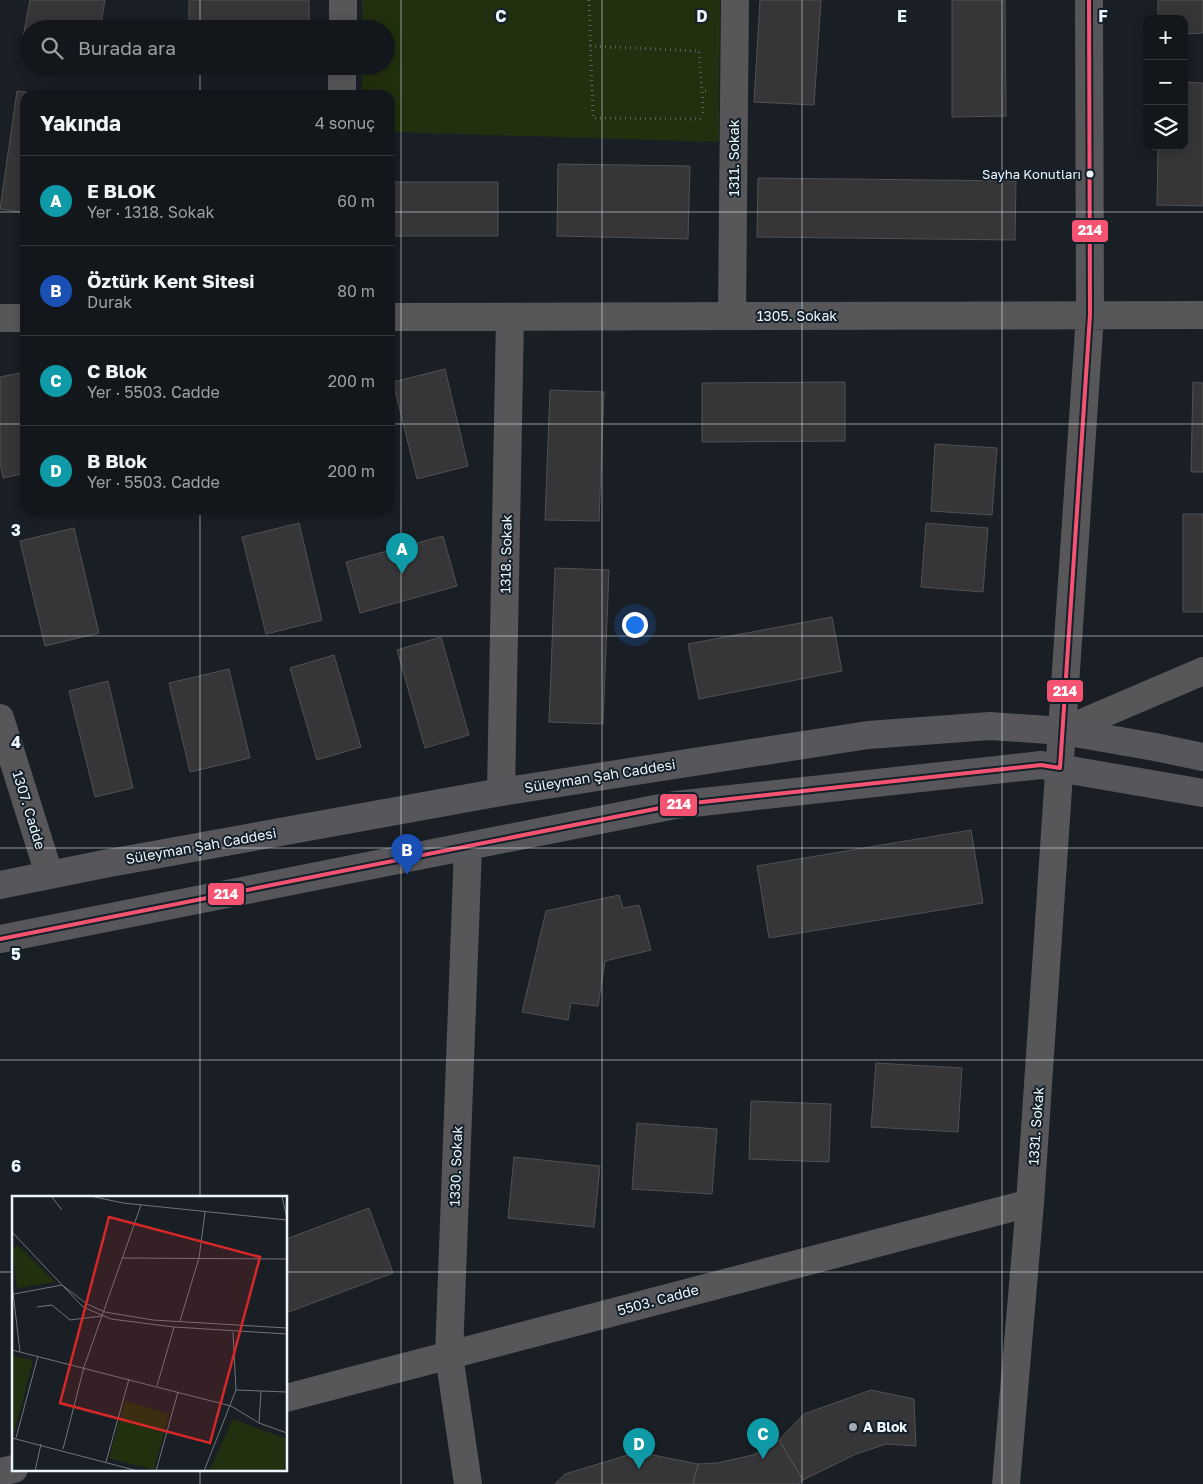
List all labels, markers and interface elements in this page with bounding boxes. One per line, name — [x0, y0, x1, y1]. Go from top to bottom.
text: C — [495, 6, 507, 26]
text: D — [696, 6, 708, 26]
text: E — [897, 6, 907, 26]
text: F — [1098, 6, 1108, 26]
map controls — [1143, 15, 1188, 150]
button: + — [1143, 15, 1188, 60]
search box — [20, 20, 395, 75]
icon: search — [38, 34, 66, 62]
text: Burada ara — [78, 36, 176, 59]
button: − — [1143, 60, 1188, 105]
button: layers — [1143, 105, 1188, 150]
text: Yakında — [40, 110, 121, 136]
text: 4 sonuç — [315, 113, 375, 133]
street label: 1311. Sokak — [725, 119, 742, 197]
place label: Sayha Konutları — [982, 166, 1081, 182]
marker: Sayha Konutları — [1085, 169, 1095, 179]
text: E BLOK — [87, 179, 156, 202]
text: A — [50, 191, 62, 211]
text: 60 m — [337, 191, 375, 211]
text: Yer · 1318. Sokak — [87, 202, 215, 222]
line badge: 214 — [1071, 219, 1109, 243]
text: 214 — [1078, 221, 1103, 238]
text: Öztürk Kent Sitesi — [87, 269, 255, 292]
text: B — [50, 281, 62, 301]
text: 80 m — [337, 281, 375, 301]
text: Durak — [87, 292, 132, 312]
street label: 1305. Sokak — [757, 307, 837, 324]
text: C Blok — [87, 359, 147, 382]
text: C — [50, 371, 62, 391]
text: 200 m — [328, 371, 375, 391]
text: Yer · 5503. Cadde — [87, 382, 220, 402]
text: B Blok — [87, 449, 147, 472]
text: D — [50, 461, 62, 481]
text: 200 m — [328, 461, 375, 481]
text: Yer · 5503. Cadde — [87, 472, 220, 492]
street label: 1318. Sokak — [496, 514, 515, 594]
text: 3 — [11, 520, 21, 540]
pin: A — [386, 533, 418, 574]
your location — [622, 612, 648, 638]
line badge: 214 — [1046, 679, 1084, 703]
text: 214 — [1053, 682, 1078, 699]
text: 4 — [11, 732, 21, 752]
street label: Süleyman Şah Caddesi — [523, 755, 677, 796]
street label: 1307. Cadde — [9, 768, 50, 851]
line badge: 214 — [659, 793, 698, 817]
text: 214 — [667, 795, 691, 812]
street label: Süleyman Şah Caddesi — [124, 824, 278, 867]
pin: B — [391, 834, 423, 875]
line badge: 214 — [207, 882, 245, 906]
text: 214 — [214, 885, 238, 902]
text: 5 — [11, 944, 21, 964]
street label: 1331. Sokak — [1024, 1086, 1047, 1166]
street label: 1330. Sokak — [446, 1125, 465, 1207]
text: 6 — [11, 1156, 21, 1176]
inset map — [12, 1196, 288, 1472]
street label: 5503. Cadde — [615, 1280, 700, 1319]
pin: C — [747, 1418, 779, 1459]
place label: A Blok — [863, 1418, 907, 1435]
marker: A Blok — [847, 1421, 859, 1433]
pin: D — [623, 1428, 655, 1469]

